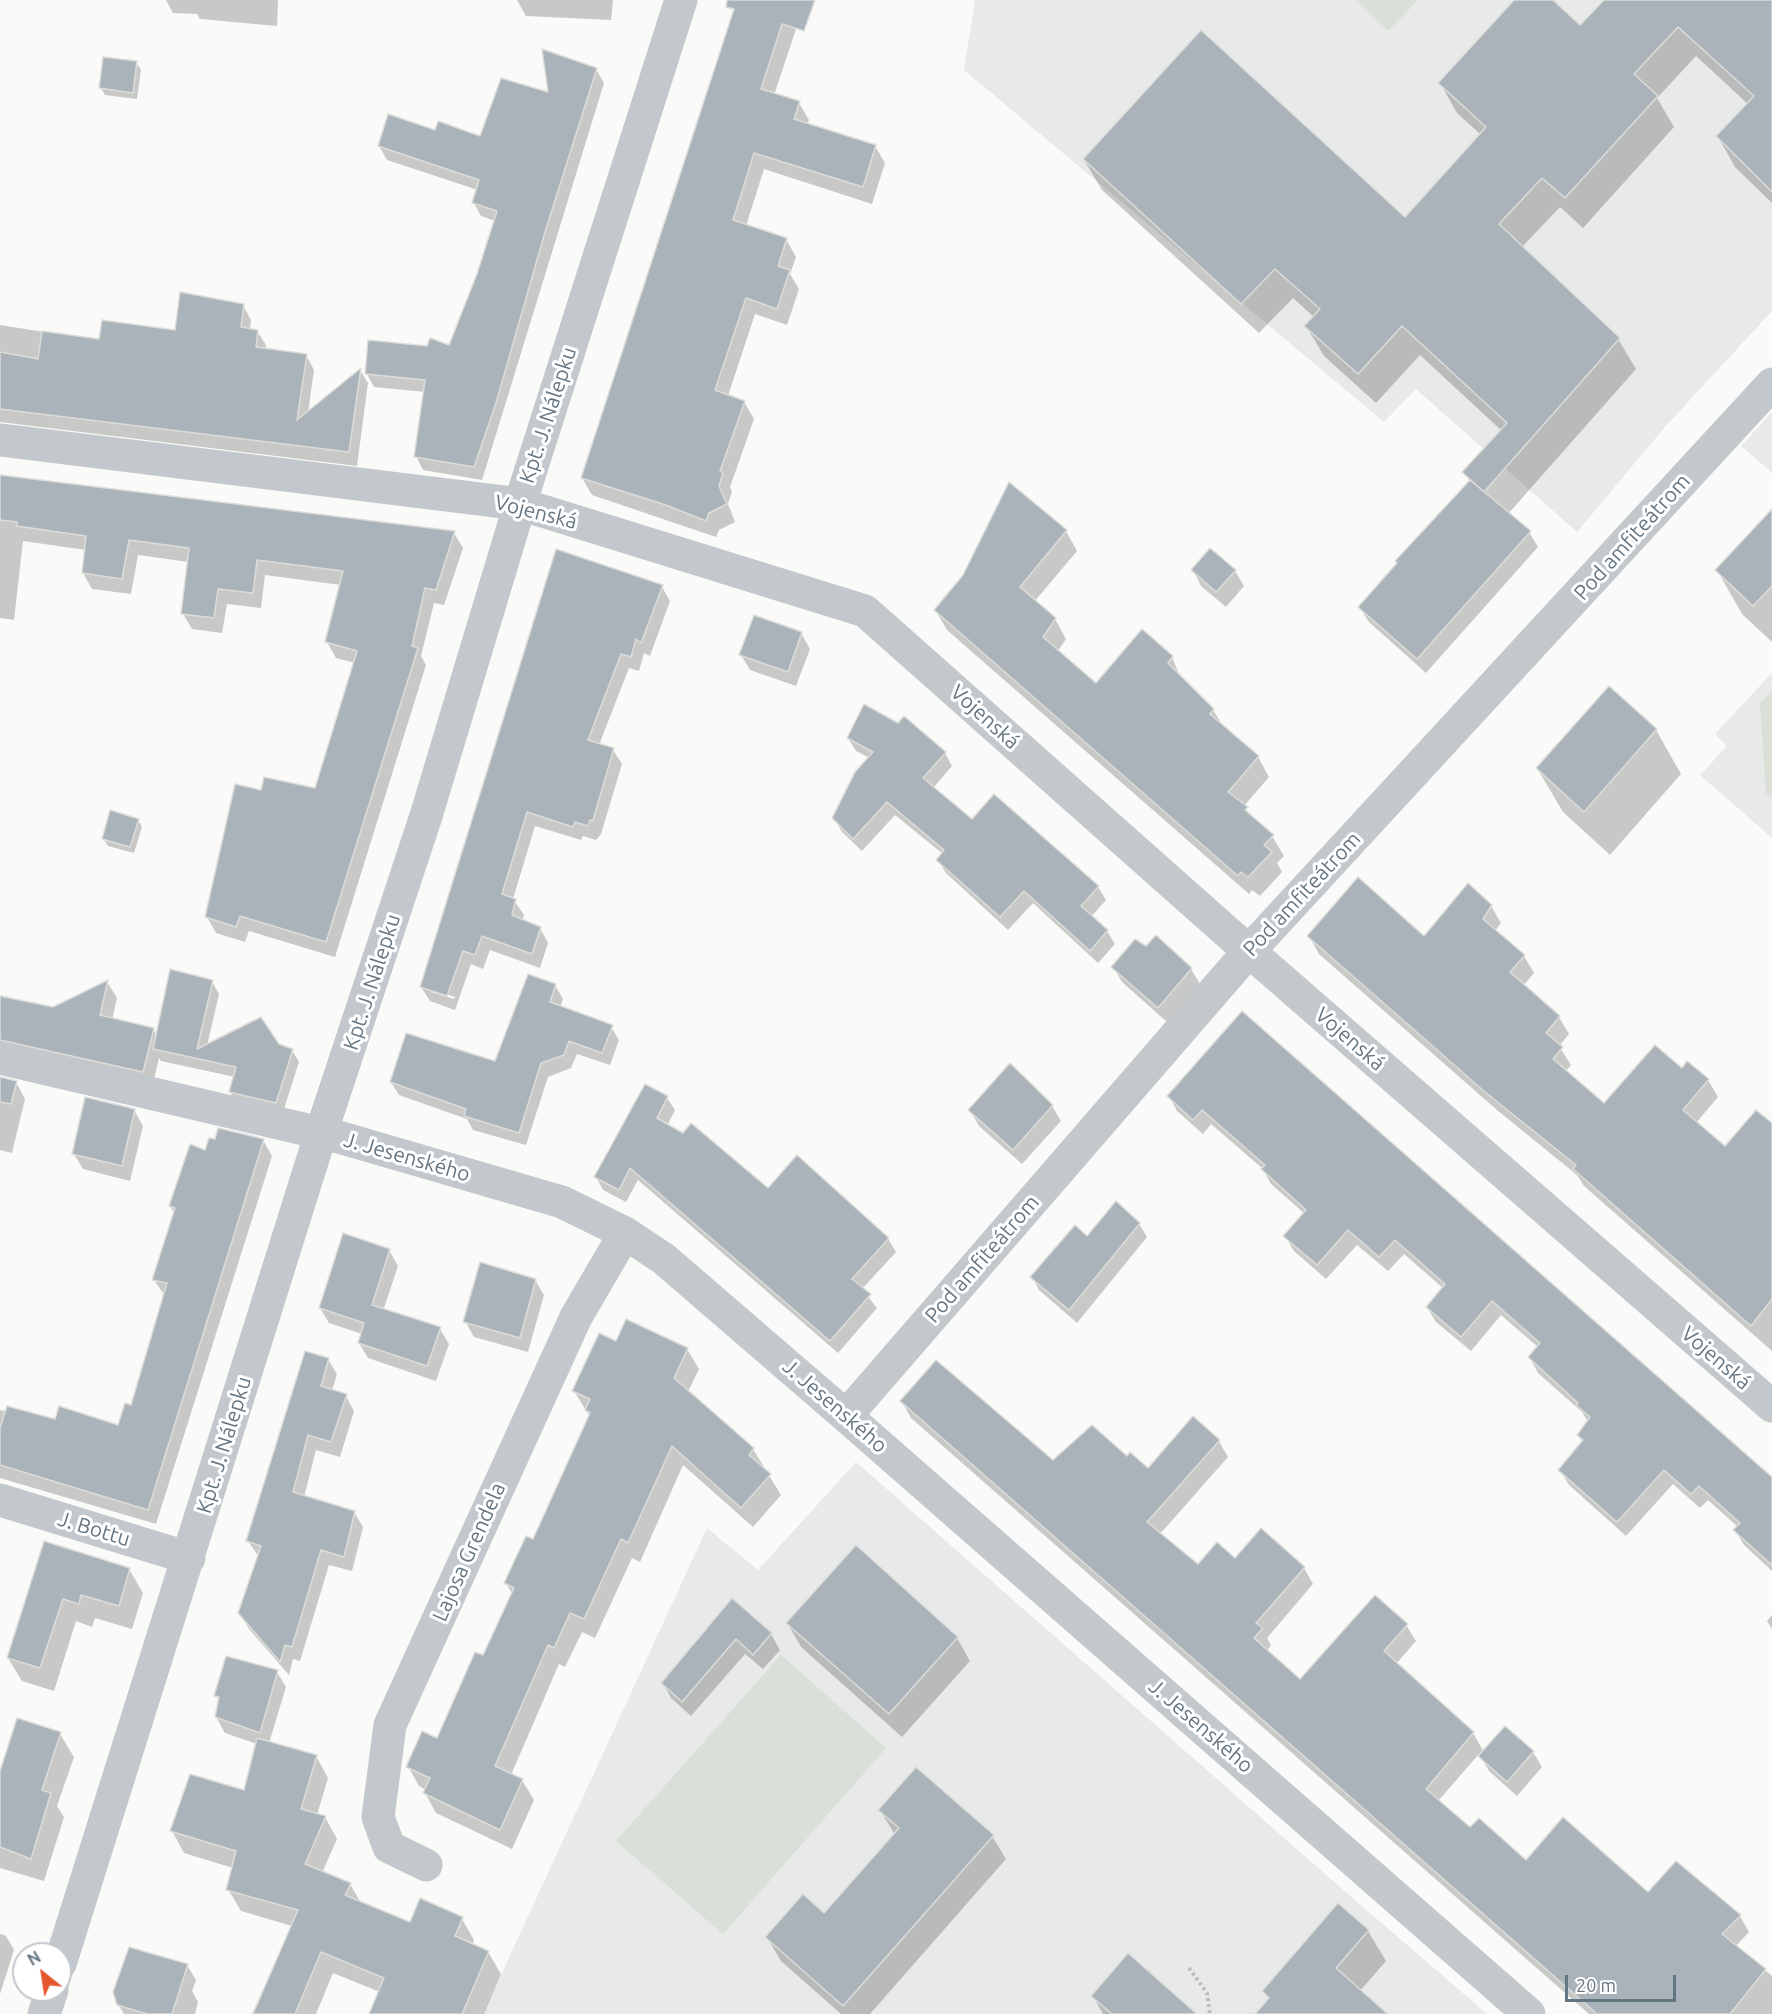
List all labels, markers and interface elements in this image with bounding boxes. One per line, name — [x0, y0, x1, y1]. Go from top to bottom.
street label: Kpt. J. Nálepku — [514, 344, 582, 486]
street label: Pod amfiteátrom — [1569, 469, 1695, 605]
street label: Vojenská — [492, 490, 580, 534]
street label: Vojenská — [945, 680, 1025, 754]
street label: Pod amfiteátrom — [1238, 827, 1366, 961]
street label: Kpt. J. Nálepku — [338, 911, 406, 1053]
street label: Vojenská — [1310, 1002, 1390, 1076]
street label: J. Jesenského — [341, 1127, 473, 1187]
street label: Pod amfiteátrom — [920, 1190, 1044, 1328]
street label: Vojenská — [1676, 1321, 1756, 1395]
street label: J. Jesenského — [778, 1354, 892, 1458]
street label: Kpt. J. Nálepku — [191, 1374, 257, 1516]
street label: Lajosa Grendela — [427, 1479, 511, 1625]
street label: J. Bottu — [55, 1506, 133, 1552]
street label: J. Jesenského — [1144, 1674, 1258, 1778]
north arrow — [12, 1942, 72, 2002]
text: N — [24, 1947, 44, 1969]
scale bar — [1568, 1963, 1679, 2001]
text: 20 m — [1576, 1975, 1616, 1995]

